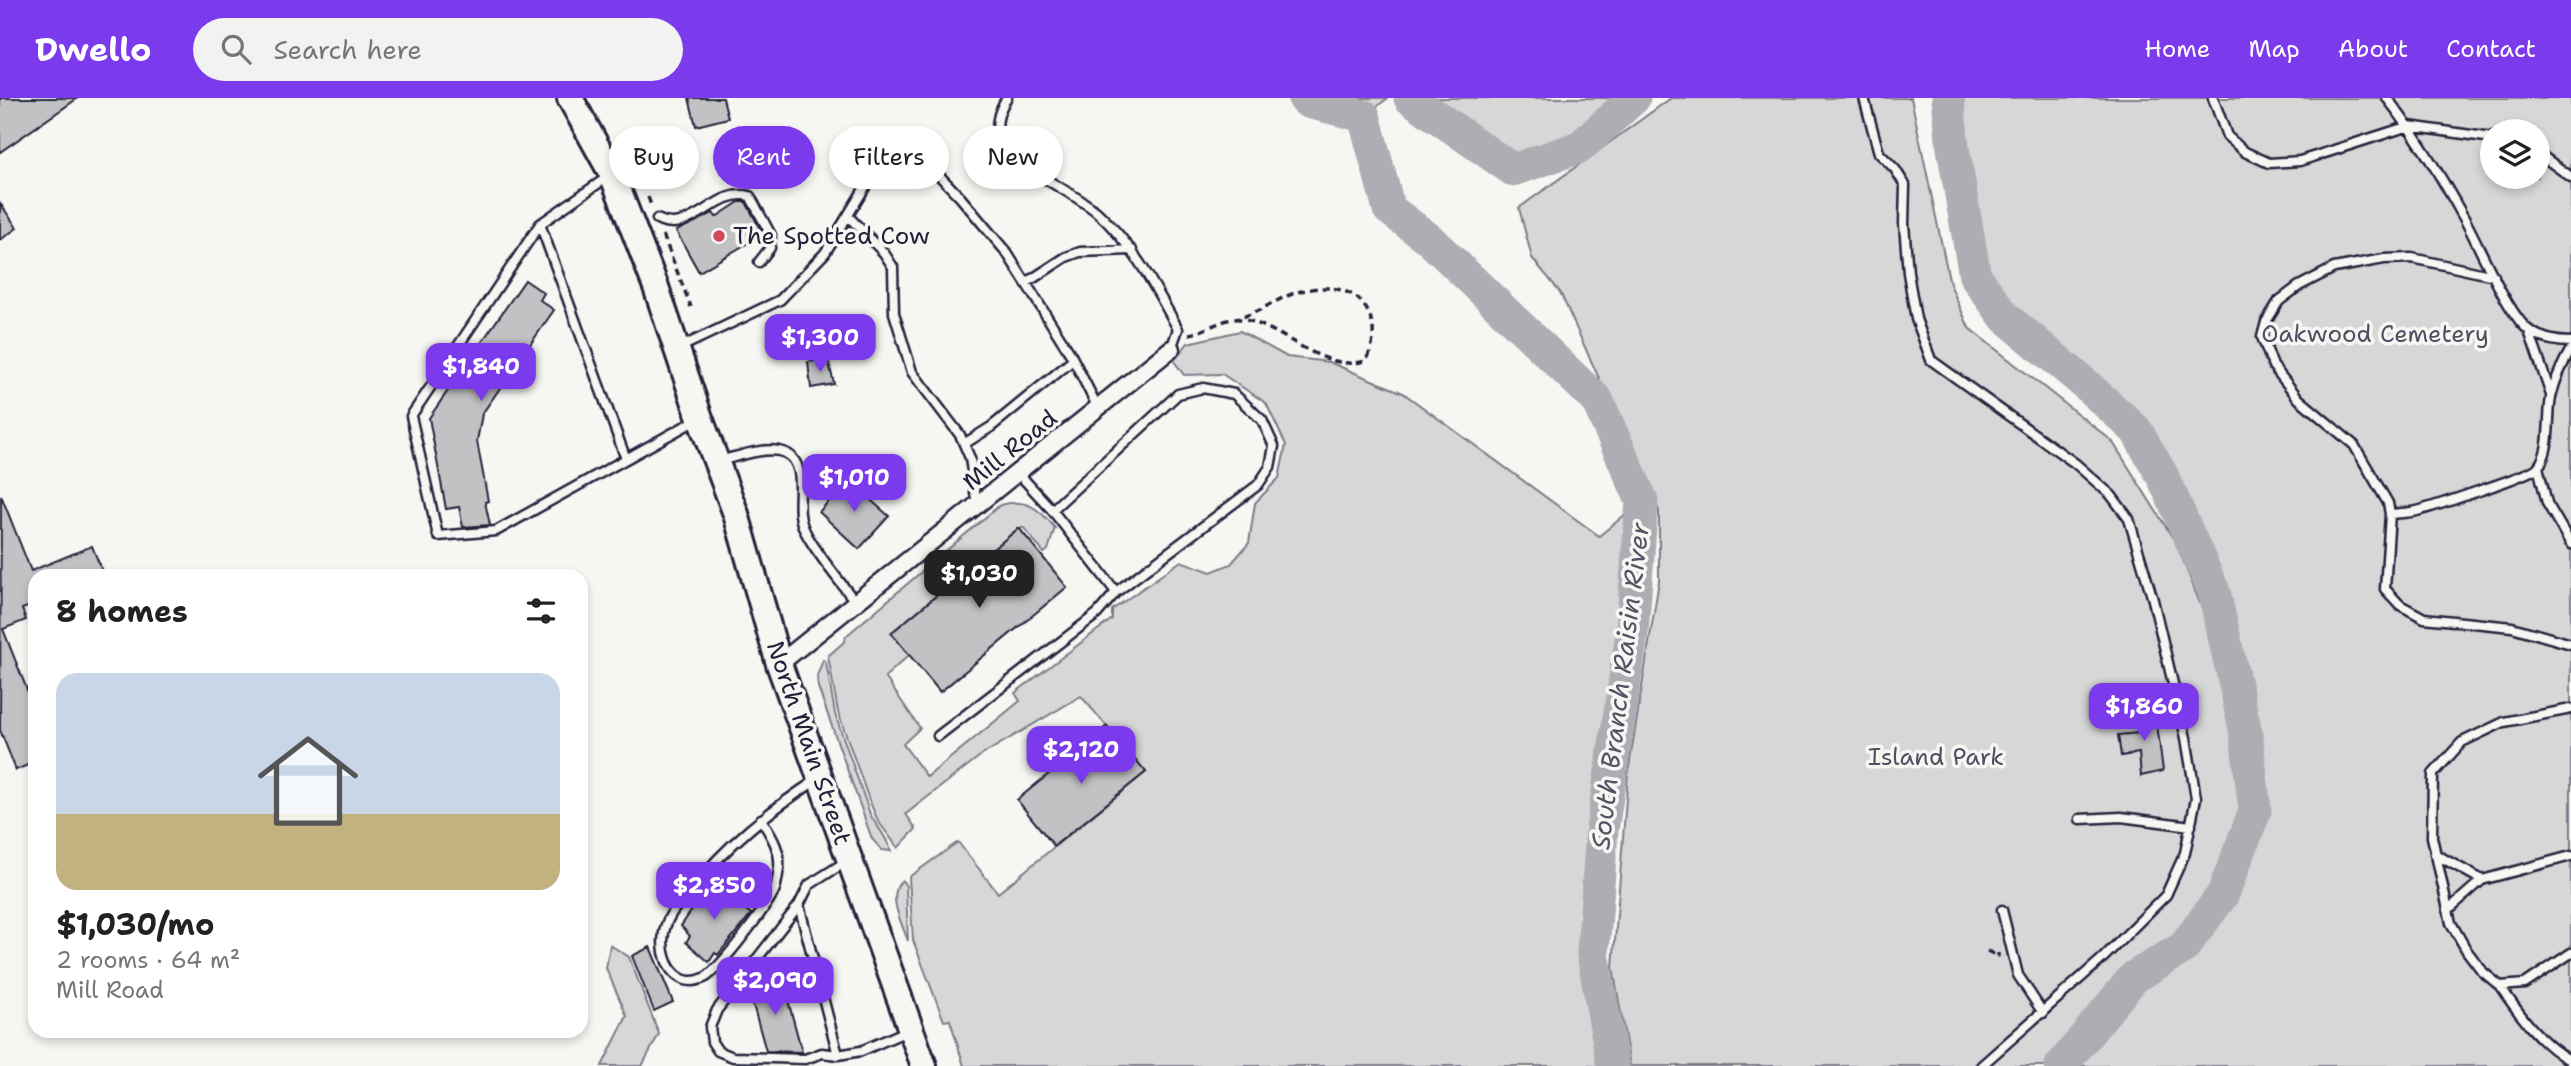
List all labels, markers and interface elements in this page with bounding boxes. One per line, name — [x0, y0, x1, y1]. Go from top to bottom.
search box — [193, 18, 683, 81]
text: Dwello — [35, 27, 151, 72]
icon: search — [217, 30, 255, 68]
text: Search here — [273, 32, 422, 67]
text: Home — [2144, 33, 2210, 65]
text: Map — [2248, 33, 2300, 65]
text: About — [2338, 33, 2408, 65]
text: Contact — [2446, 33, 2536, 65]
map controls — [2480, 119, 2550, 189]
button: layers — [2480, 119, 2550, 189]
chip: Buy — [609, 126, 699, 189]
chip: Rent — [713, 126, 815, 189]
chip: Filters — [829, 126, 949, 189]
chip: New — [963, 126, 1063, 189]
place label: The Spotted Cow — [733, 220, 930, 252]
marker: The Spotted Cow — [711, 228, 727, 244]
pin: $1,300 — [763, 314, 877, 374]
park label: Oakwood Cemetery — [2261, 318, 2489, 350]
text: $1,300 — [781, 322, 859, 352]
pin: $1,840 — [424, 344, 538, 403]
text: $1,840 — [442, 351, 520, 381]
street label: Mill Road — [956, 402, 1064, 498]
pin: $1,010 — [797, 454, 911, 514]
text: $1,010 — [818, 462, 890, 492]
water label: South Branch Raisin River — [1582, 520, 1657, 851]
pin: $1,030 — [922, 550, 1036, 610]
text: $1,030 — [940, 558, 1018, 588]
text: 8 homes — [56, 591, 188, 632]
icon: filters — [522, 592, 560, 630]
street label: North Main Street — [759, 637, 859, 849]
pin: $1,860 — [2087, 684, 2201, 743]
text: $1,860 — [2105, 691, 2183, 721]
icon: home — [245, 718, 371, 844]
pin: $2,120 — [1024, 726, 1138, 786]
text: $2,120 — [1043, 734, 1119, 764]
park label: Island Park — [1868, 741, 2004, 773]
pin: $2,850 — [657, 862, 771, 922]
text: $2,850 — [672, 870, 756, 900]
text: $1,030/mo — [56, 904, 214, 945]
text: 2 rooms · 64 m² — [56, 945, 240, 975]
pin: $2,090 — [718, 958, 832, 1017]
text: $2,090 — [733, 965, 817, 995]
text: Mill Road — [56, 975, 164, 1005]

